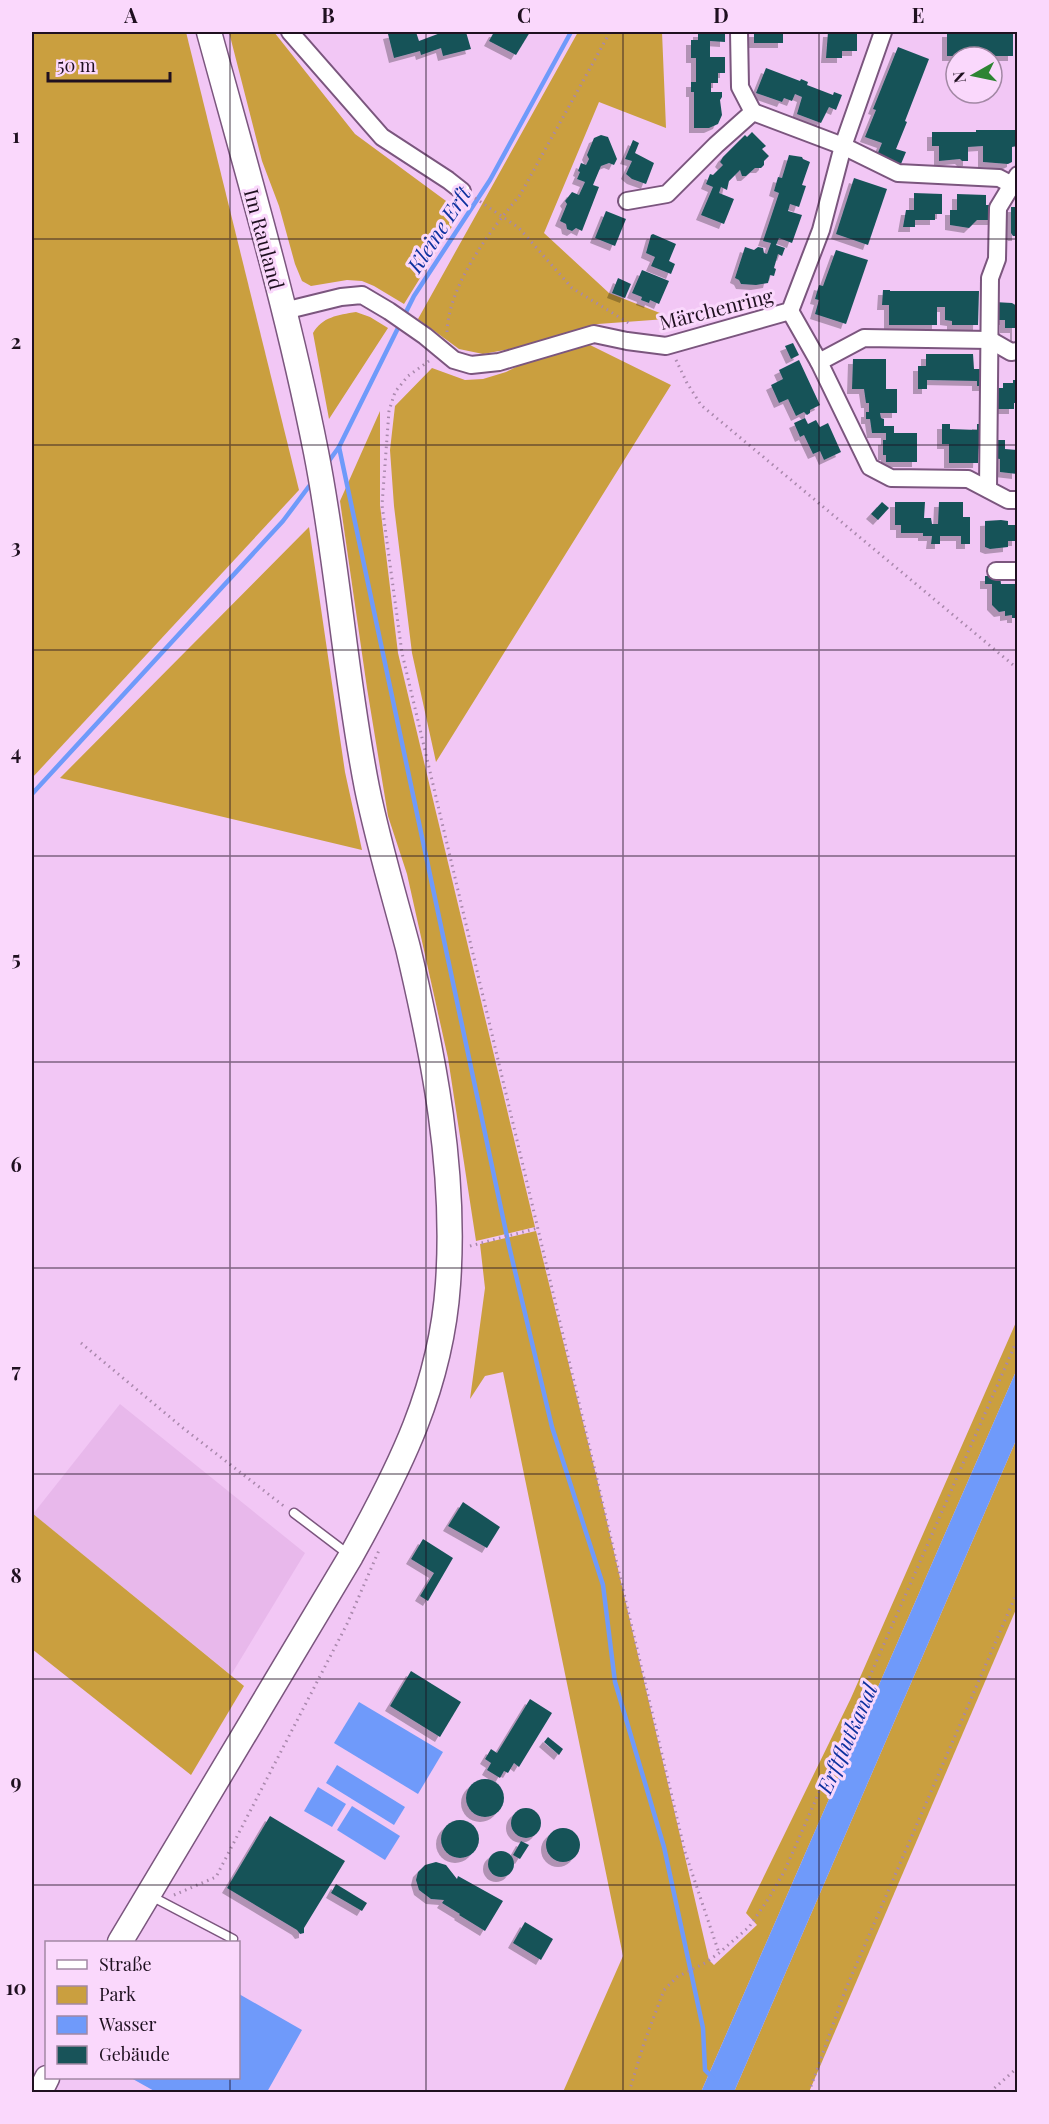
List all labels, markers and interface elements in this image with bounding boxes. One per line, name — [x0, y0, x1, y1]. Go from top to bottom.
text: A — [123, 1, 138, 28]
text: B — [321, 1, 335, 28]
text: C — [517, 1, 531, 28]
text: D — [713, 1, 729, 28]
text: E — [912, 1, 924, 28]
scale bar — [48, 45, 170, 83]
north arrow — [944, 45, 1004, 105]
text: 50 m — [57, 53, 96, 77]
text: N — [947, 70, 970, 85]
text: 1 — [12, 121, 20, 148]
water label: Kleine Erft — [399, 180, 477, 278]
street label: Im Rauland — [239, 186, 292, 293]
street label: Märchenring — [656, 281, 776, 335]
text: 2 — [11, 327, 21, 354]
text: 3 — [11, 532, 21, 559]
text: 4 — [11, 738, 21, 765]
text: 5 — [11, 944, 21, 971]
text: 6 — [10, 1150, 22, 1177]
text: 7 — [11, 1356, 21, 1383]
text: 8 — [10, 1561, 22, 1588]
water label: Erftflutkanal — [809, 1677, 883, 1798]
text: 9 — [10, 1767, 22, 1794]
legend — [45, 1941, 240, 2079]
text: Straße — [99, 1952, 152, 1976]
text: 10 — [6, 1973, 26, 2000]
text: Park — [99, 1982, 136, 2006]
text: Wasser — [98, 2012, 157, 2036]
text: Gebäude — [99, 2042, 170, 2066]

